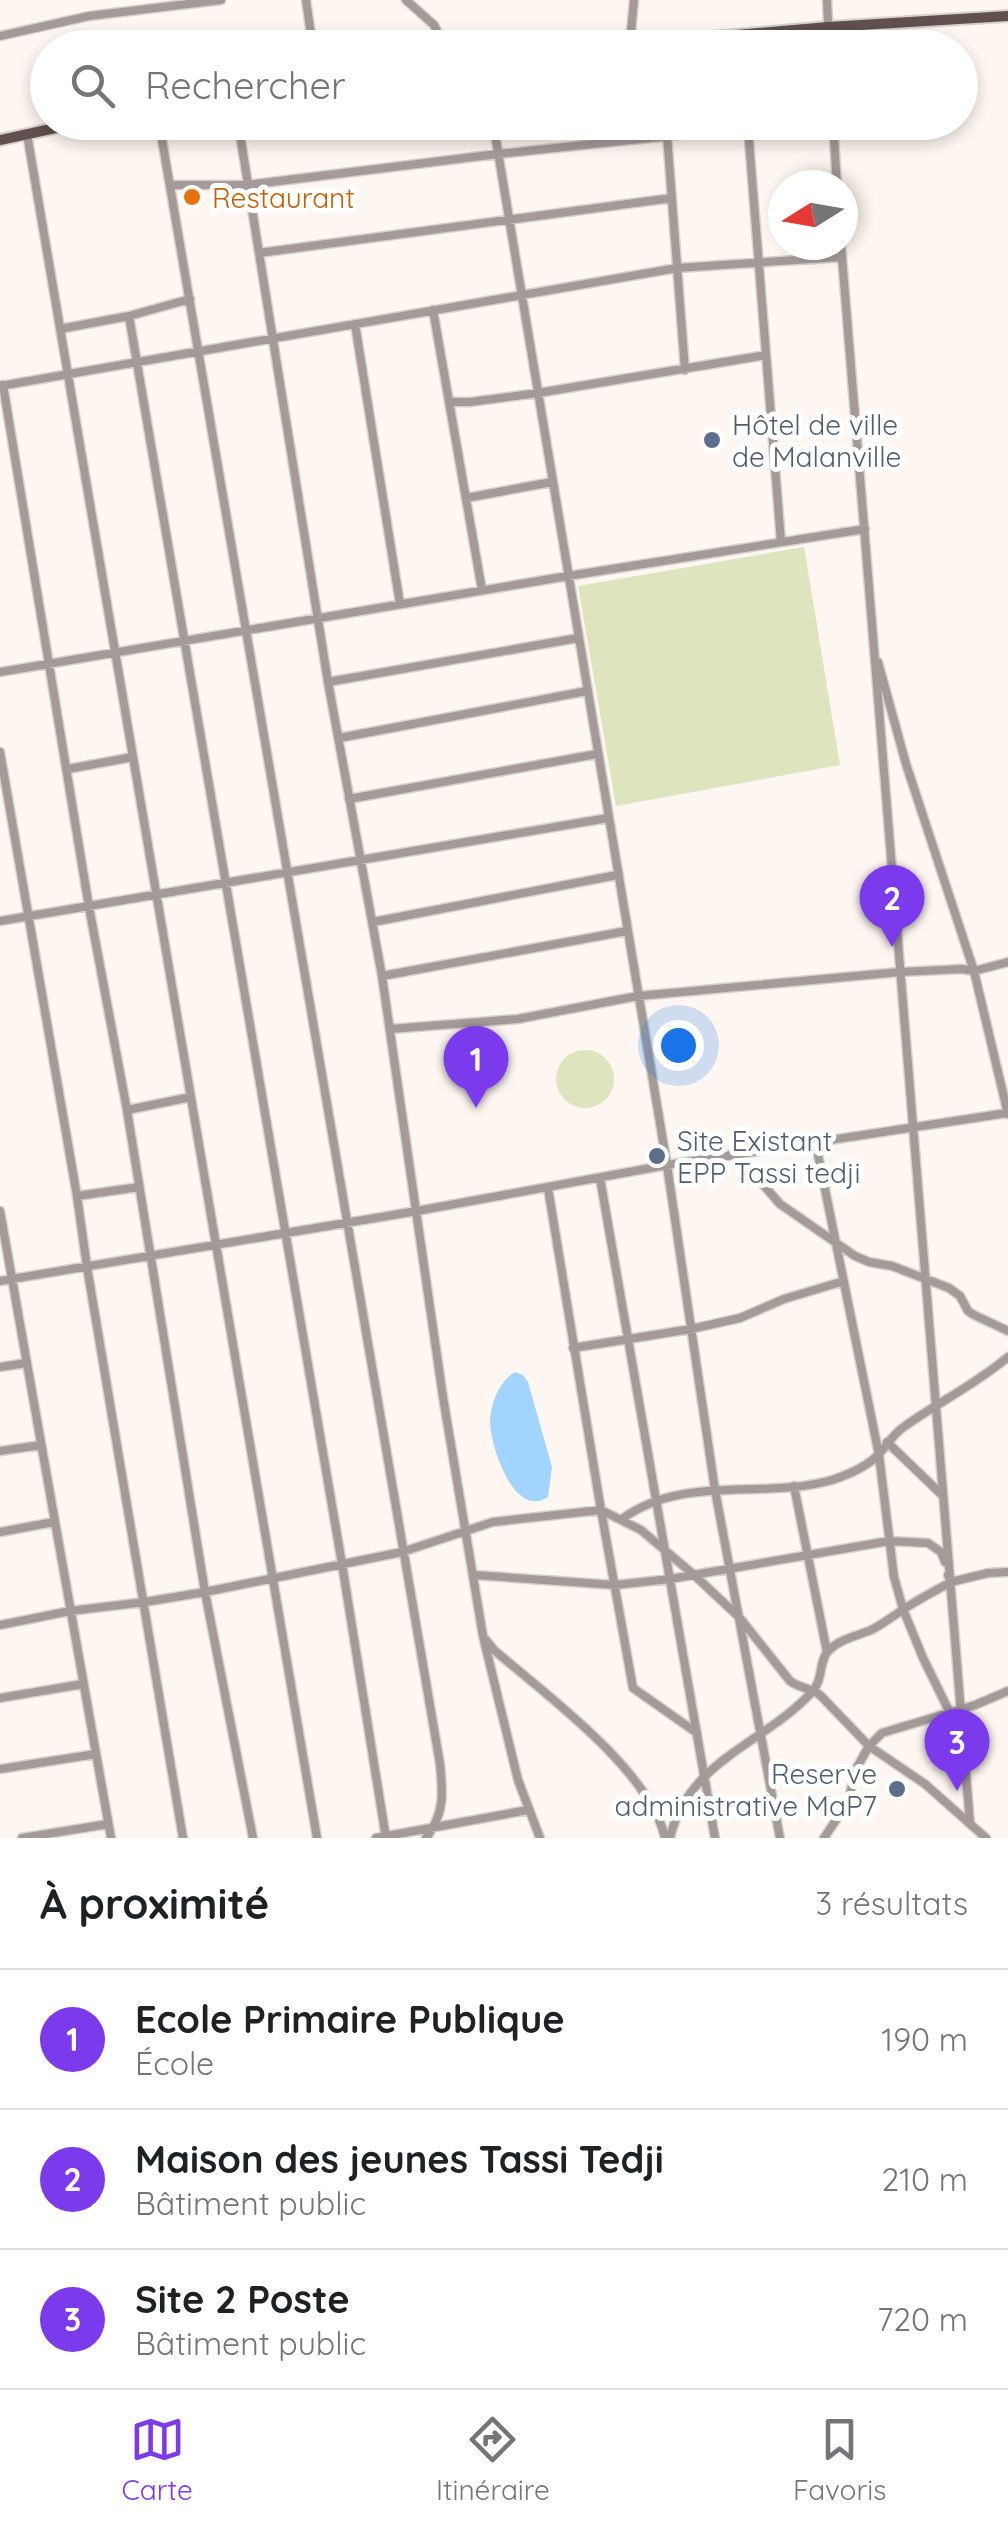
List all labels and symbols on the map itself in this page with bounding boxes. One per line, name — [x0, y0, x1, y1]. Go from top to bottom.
north arrow — [768, 170, 858, 260]
place label: Restaurant — [212, 180, 355, 215]
marker: Restaurant — [181, 186, 203, 208]
place label: Hôtel de ville de Malanville — [732, 407, 901, 474]
marker: Hôtel de ville de Malanville — [701, 429, 723, 451]
pin: 2 — [860, 864, 924, 947]
your location — [653, 1020, 704, 1071]
pin: 1 — [444, 1026, 508, 1108]
place label: Site Existant EPP Tassi tedji — [677, 1123, 861, 1190]
marker: Site Existant EPP Tassi tedji — [646, 1145, 668, 1167]
pin: 3 — [924, 1708, 990, 1791]
place label: Reserve administrative MaP7 — [615, 1756, 877, 1823]
marker: Reserve administrative MaP7 — [886, 1778, 908, 1800]

